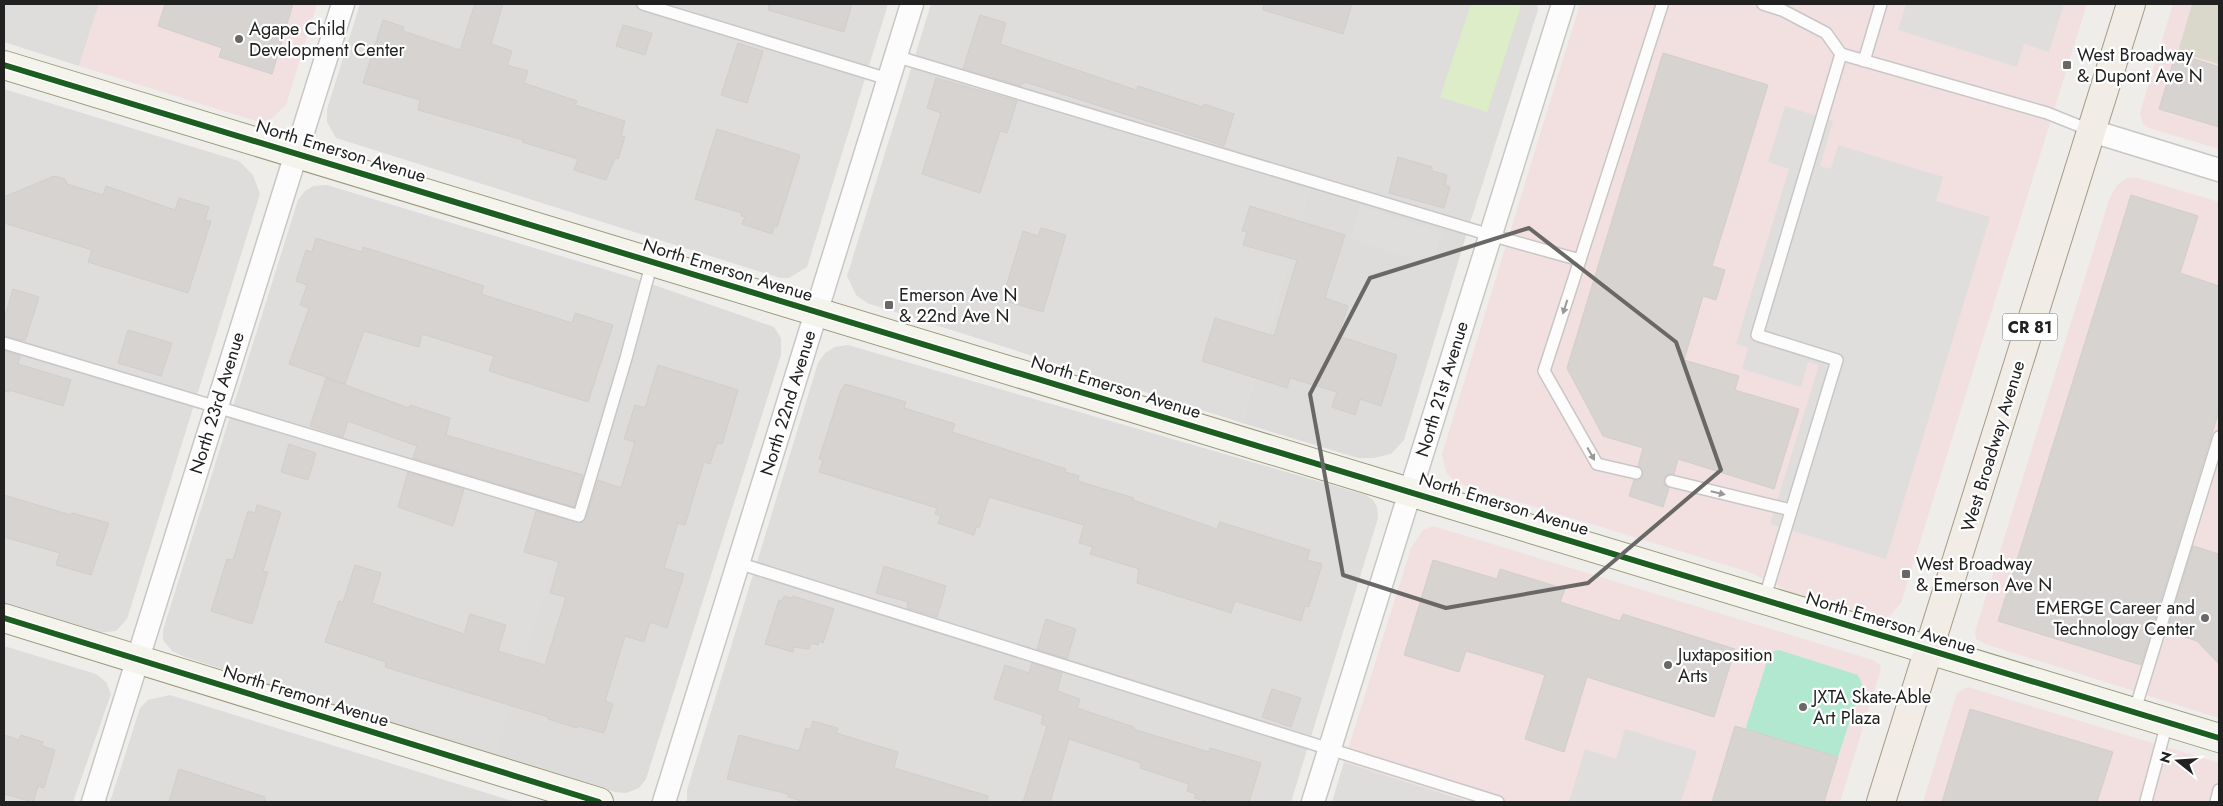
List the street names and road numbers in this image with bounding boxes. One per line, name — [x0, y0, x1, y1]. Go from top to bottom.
street label: North Emerson Avenue — [253, 113, 429, 189]
street label: North Emerson Avenue — [640, 232, 816, 308]
road number: CR 81 — [2002, 314, 2058, 341]
street label: North 21st Avenue — [1409, 318, 1475, 460]
street label: North 22nd Avenue — [754, 327, 822, 479]
street label: North 23rd Avenue — [183, 329, 251, 477]
street label: North Emerson Avenue — [1028, 349, 1204, 425]
street label: West Broadway Avenue — [1955, 357, 2031, 535]
street label: North Emerson Avenue — [1416, 466, 1592, 542]
street label: North Emerson Avenue — [1803, 585, 1979, 661]
street label: North Fremont Avenue — [220, 658, 392, 734]

